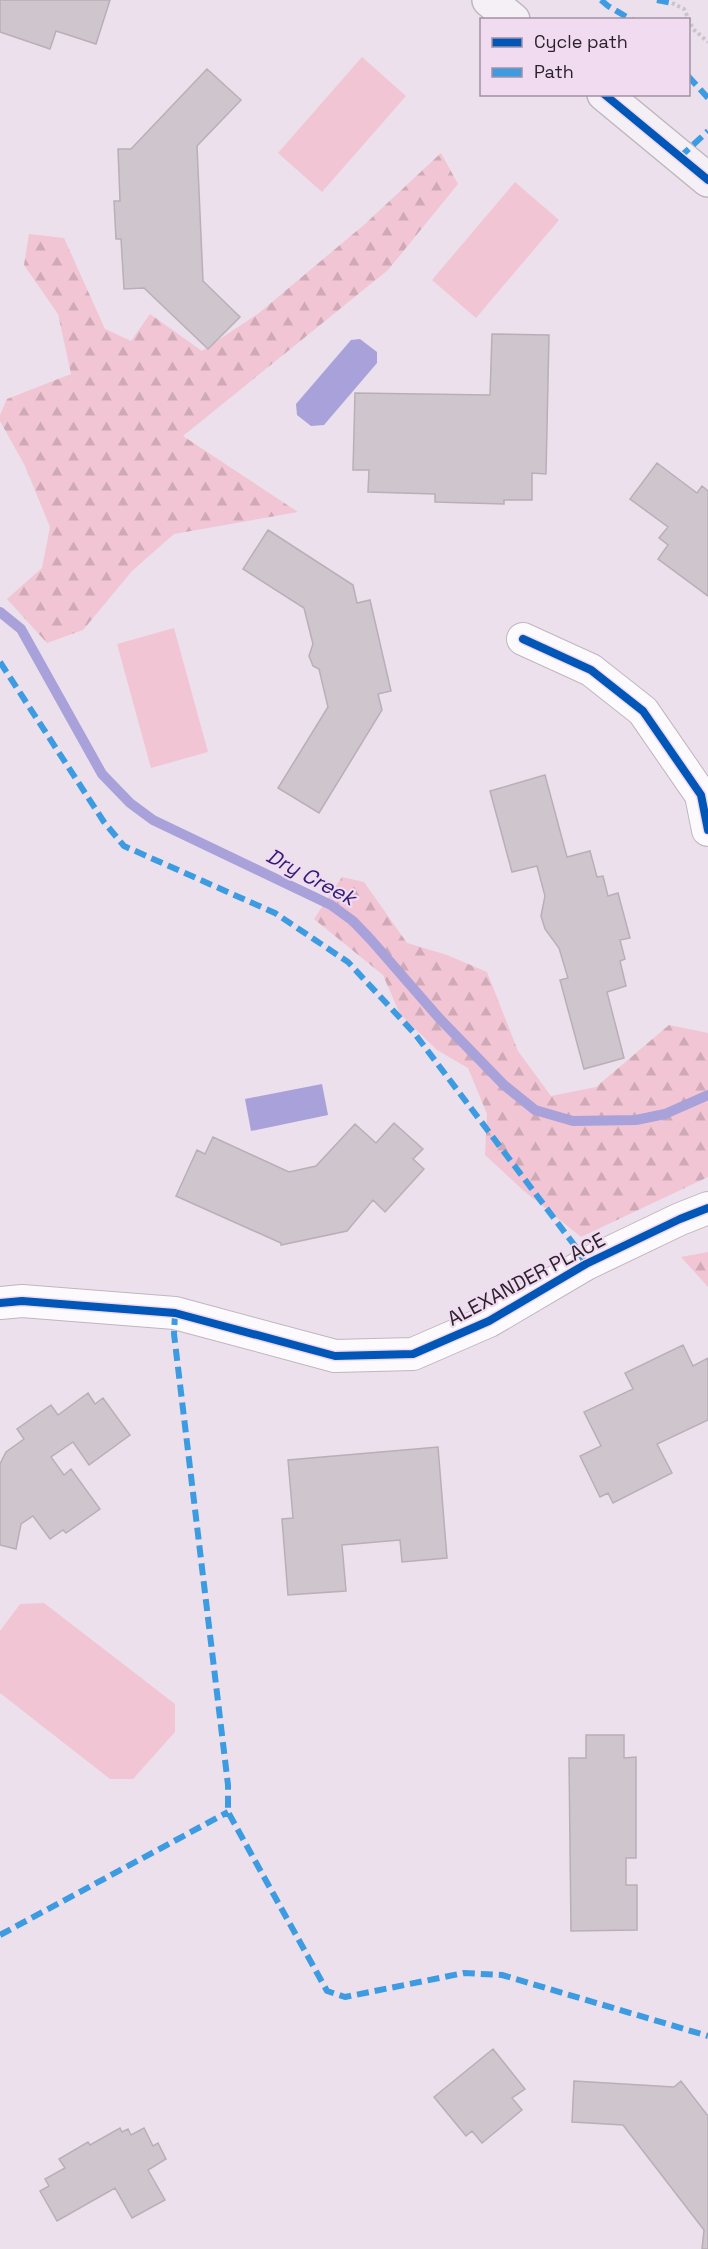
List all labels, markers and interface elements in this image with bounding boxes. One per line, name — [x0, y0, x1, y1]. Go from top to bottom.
legend — [480, 18, 690, 96]
text: Cycle path — [534, 30, 628, 53]
text: Path — [534, 60, 574, 83]
water label: Dry Creek — [262, 842, 363, 913]
street label: ALEXANDER PLACE — [443, 1226, 609, 1332]

